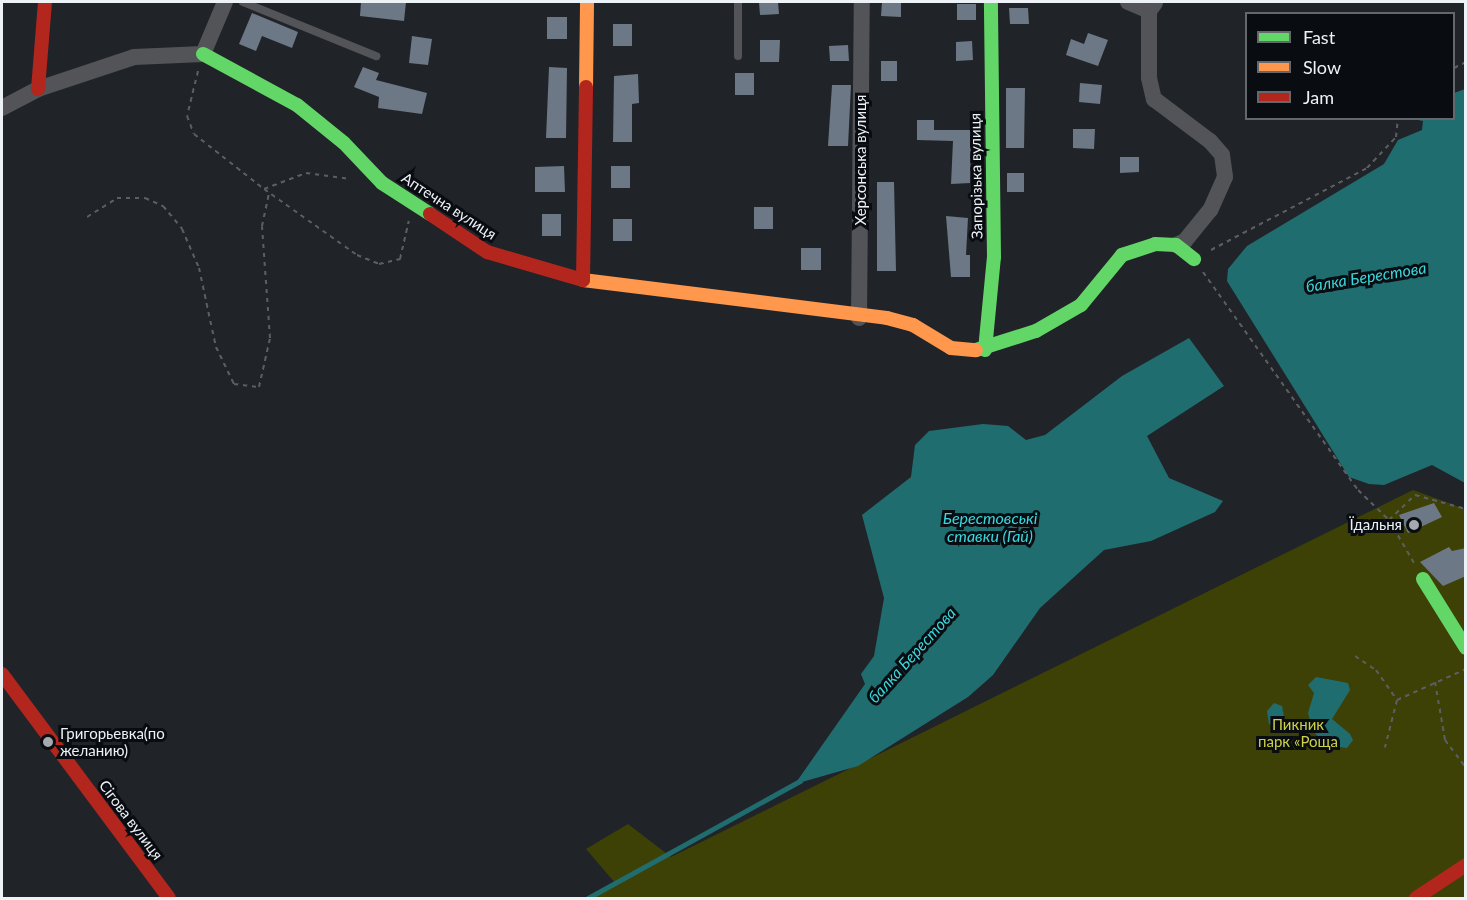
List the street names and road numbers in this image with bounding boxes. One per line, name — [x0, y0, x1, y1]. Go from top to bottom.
street label: Херсонська вулиця — [852, 94, 870, 226]
street label: Запорізька вулиця — [966, 113, 986, 239]
street label: Аптечна вулиця — [398, 169, 500, 243]
street label: Сігова вулиця — [95, 777, 167, 863]

